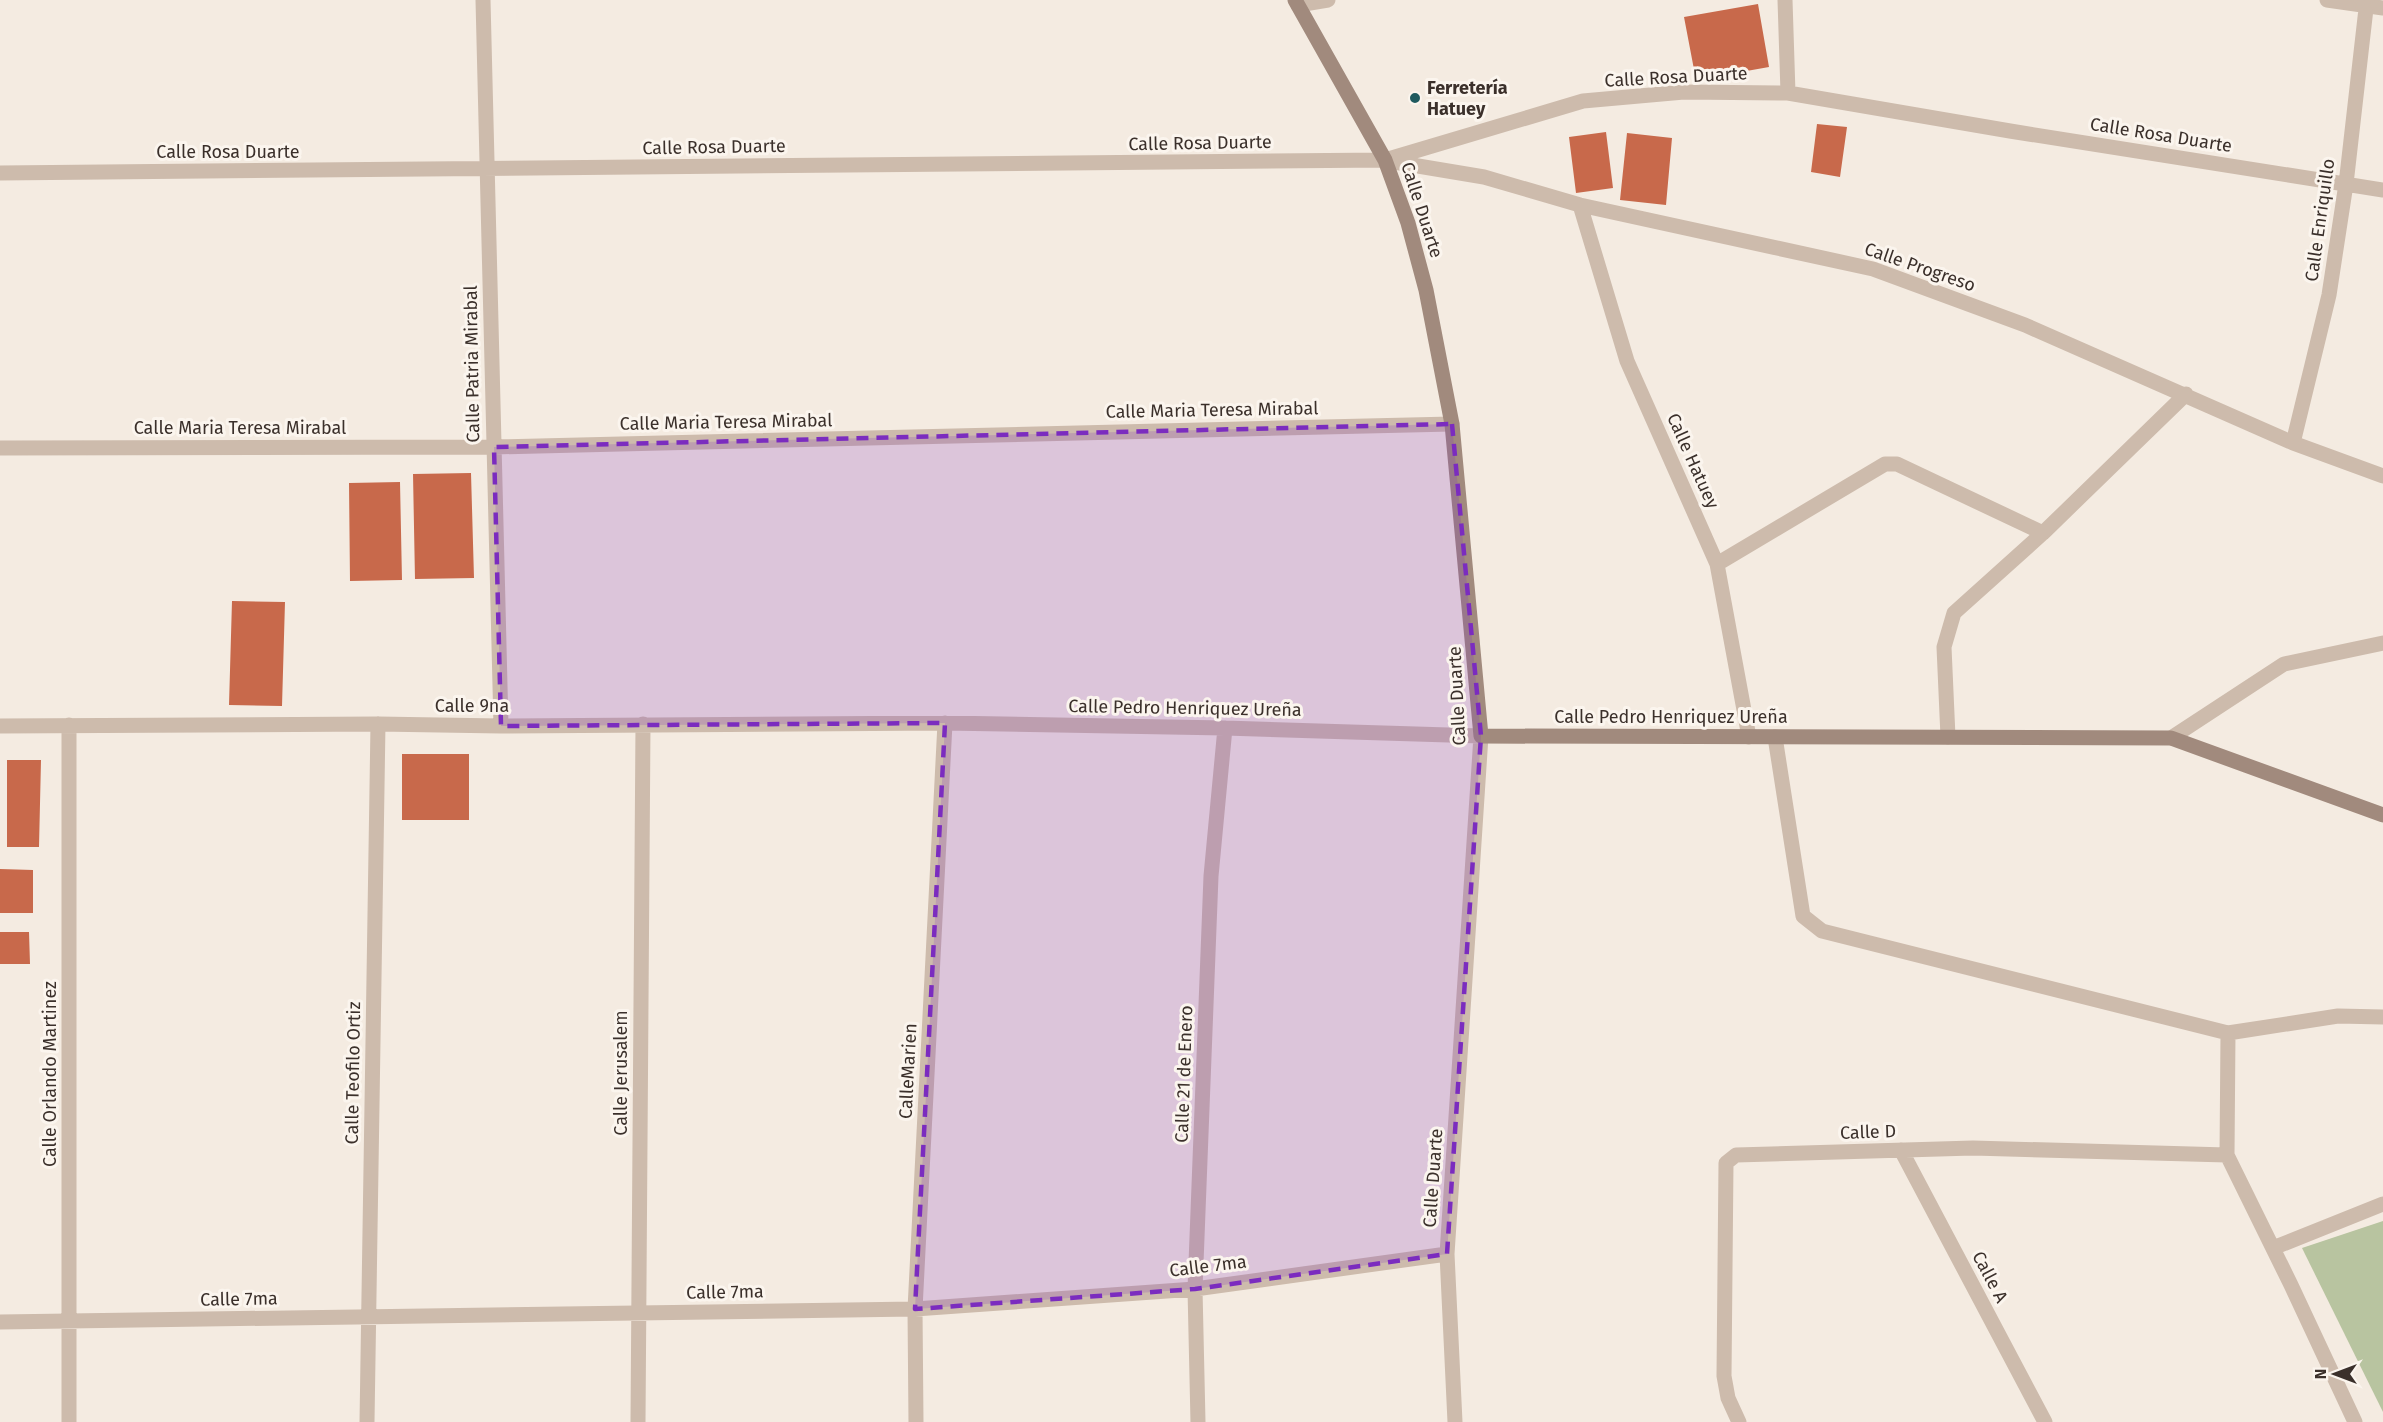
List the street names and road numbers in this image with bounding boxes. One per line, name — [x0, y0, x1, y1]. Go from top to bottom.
street label: Calle Rosa Duarte — [1604, 62, 1748, 92]
street label: Calle Rosa Duarte — [2088, 113, 2234, 157]
street label: Calle Rosa Duarte — [1128, 131, 1272, 155]
street label: Calle Rosa Duarte — [642, 135, 786, 159]
street label: Calle Rosa Duarte — [156, 141, 300, 163]
street label: Calle Enriquillo — [2300, 157, 2340, 283]
street label: Calle Duarte — [1396, 159, 1448, 261]
street label: Calle Progreso — [1862, 238, 1978, 296]
street label: Calle Patria Mirabal — [460, 285, 484, 443]
street label: Calle Maria Teresa Mirabal — [1105, 397, 1319, 423]
street label: Calle Maria Teresa Mirabal — [619, 409, 833, 435]
street label: Calle Hatuey — [1662, 410, 1724, 512]
street label: Calle Maria Teresa Mirabal — [134, 417, 346, 439]
street label: Calle Duarte — [1443, 646, 1471, 746]
street label: Calle 9na — [435, 695, 509, 717]
street label: Calle Pedro Henriquez Ureña — [1068, 695, 1302, 721]
street label: Calle Pedro Henriquez Ureña — [1554, 706, 1788, 728]
street label: Calle Orlando Martinez — [39, 981, 61, 1167]
street label: Calle Teofilo Ortiz — [341, 1001, 365, 1145]
street label: Calle 21 de Enero — [1171, 1005, 1197, 1143]
street label: Calle Jerusalem — [610, 1010, 632, 1136]
street label: CalleMarien — [895, 1023, 921, 1119]
street label: Calle D — [1840, 1120, 1896, 1144]
street label: Calle Duarte — [1419, 1128, 1447, 1228]
street label: Calle A — [1967, 1248, 2013, 1307]
street label: Calle 7ma — [1168, 1250, 1248, 1282]
street label: Calle 7ma — [686, 1280, 764, 1304]
street label: Calle 7ma — [200, 1287, 278, 1311]

